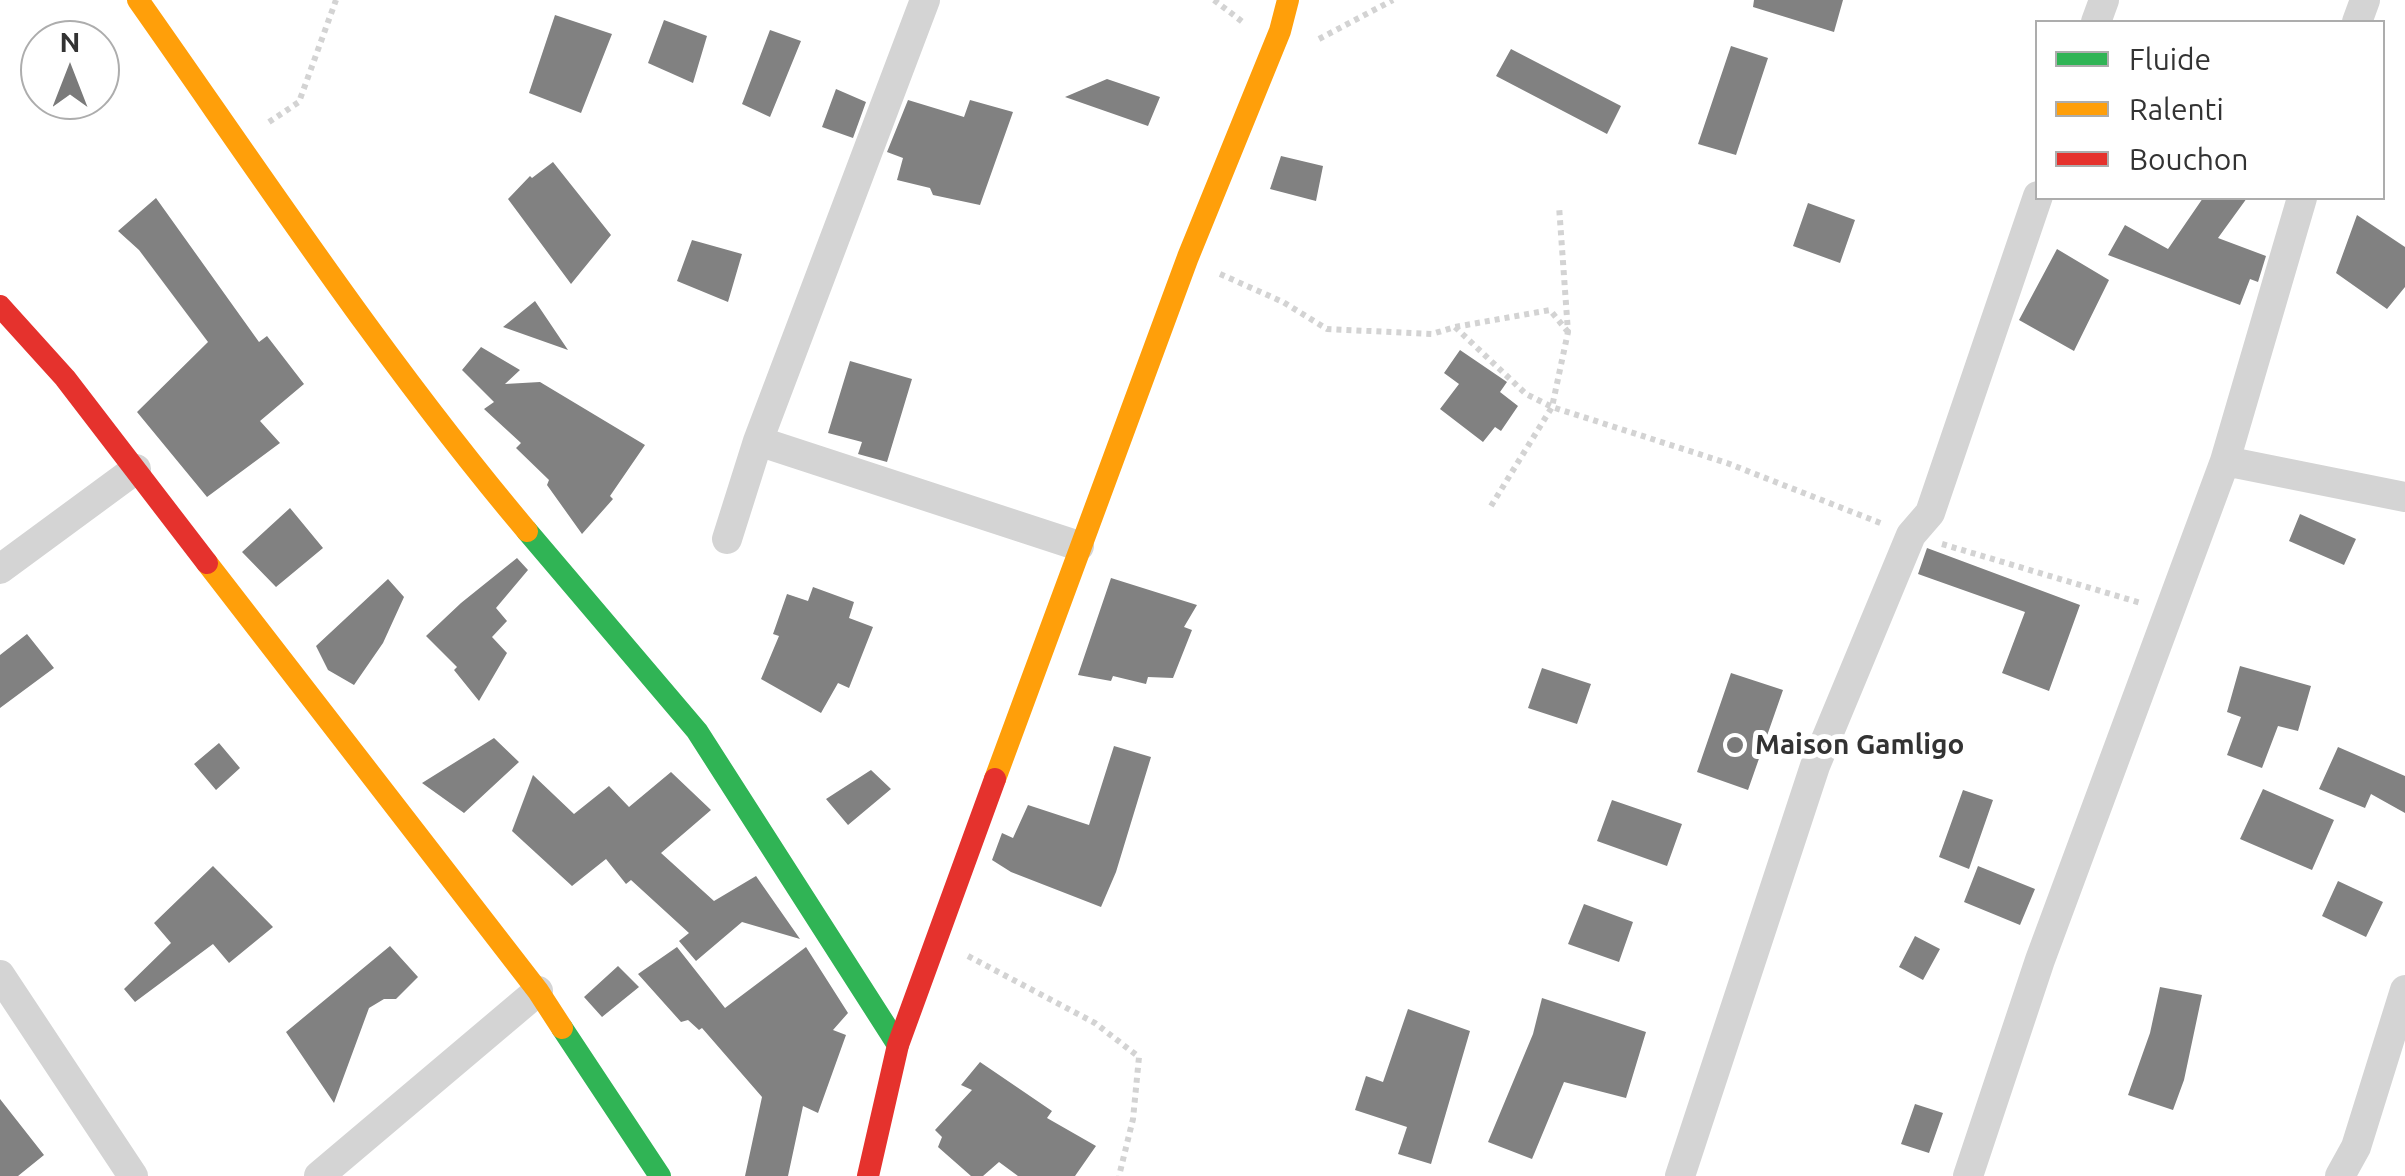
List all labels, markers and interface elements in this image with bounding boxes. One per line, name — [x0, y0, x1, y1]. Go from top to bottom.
north arrow — [20, 20, 120, 120]
legend — [2035, 20, 2385, 200]
text: N — [60, 26, 80, 57]
text: Fluide — [2129, 42, 2211, 76]
text: Ralenti — [2129, 92, 2224, 126]
text: Bouchon — [2129, 142, 2249, 176]
place label: Maison Gamligo — [1755, 728, 1964, 762]
marker: Maison Gamligo — [1724, 734, 1746, 756]

